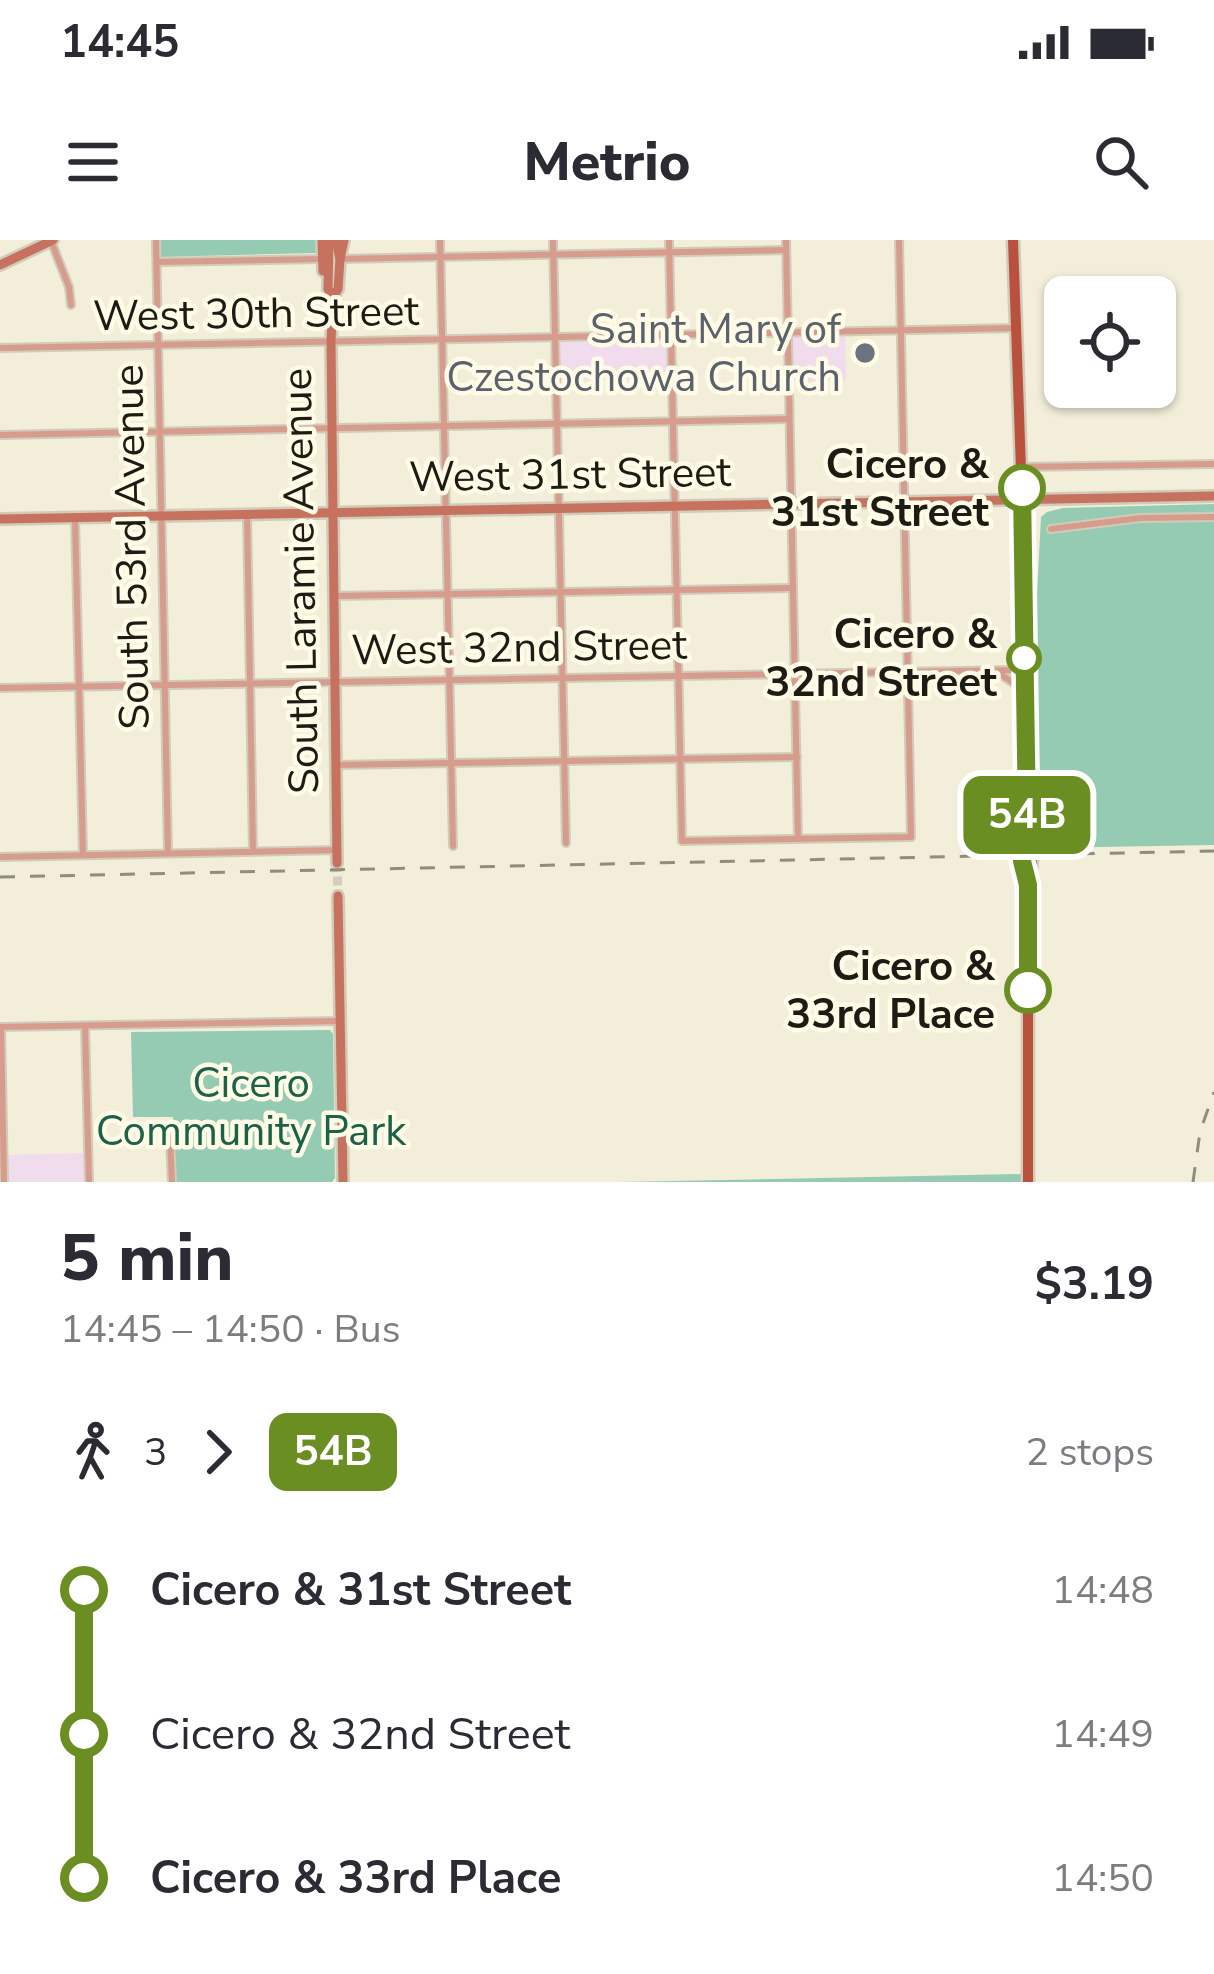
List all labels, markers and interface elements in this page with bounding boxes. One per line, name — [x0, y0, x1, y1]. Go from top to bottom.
text: 14:45 — [60, 12, 179, 73]
text: Metrio — [523, 125, 691, 199]
icon: menu — [60, 129, 126, 195]
icon: search — [1088, 129, 1154, 195]
map controls — [1044, 276, 1176, 408]
button: locate — [1044, 276, 1176, 408]
street label: West 30th Street — [93, 283, 420, 345]
place label: Saint Mary of Czestochowa Church — [446, 301, 842, 406]
marker: Saint Mary of Czestochowa Church — [852, 340, 878, 366]
street label: South 53rd Avenue — [100, 364, 164, 730]
street label: South Laramie Avenue — [269, 368, 333, 794]
place label: Cicero & 31st Street — [771, 436, 990, 541]
street label: West 31st Street — [408, 444, 732, 506]
marker: Cicero & 31st Street — [1000, 466, 1044, 510]
place label: Cicero & 32nd Street — [765, 606, 998, 711]
street label: West 32nd Street — [351, 617, 688, 679]
marker: Cicero & 32nd Street — [1008, 642, 1040, 674]
line badge: 54B — [958, 776, 1096, 854]
text: 54B — [987, 786, 1067, 843]
place label: Cicero & 33rd Place — [786, 938, 996, 1043]
marker: Cicero & 33rd Place — [1006, 968, 1050, 1012]
park label: Cicero Community Park — [96, 1055, 407, 1160]
text: 5 min — [60, 1213, 234, 1303]
text: $3.19 — [1035, 1254, 1154, 1315]
text: 14:45 – 14:50 · Bus — [60, 1303, 400, 1356]
icon: walk — [60, 1419, 126, 1485]
icon: forward — [185, 1419, 251, 1485]
text: 54B — [293, 1423, 373, 1480]
text: 3 — [144, 1426, 167, 1479]
text: 2 stops — [1025, 1426, 1154, 1479]
text: Cicero & 31st Street — [150, 1560, 571, 1621]
text: 14:48 — [1052, 1564, 1154, 1617]
text: Cicero & 32nd Street — [150, 1704, 570, 1765]
text: 14:49 — [1052, 1708, 1154, 1761]
text: Cicero & 33rd Place — [150, 1848, 561, 1909]
text: 14:50 — [1052, 1852, 1154, 1905]

